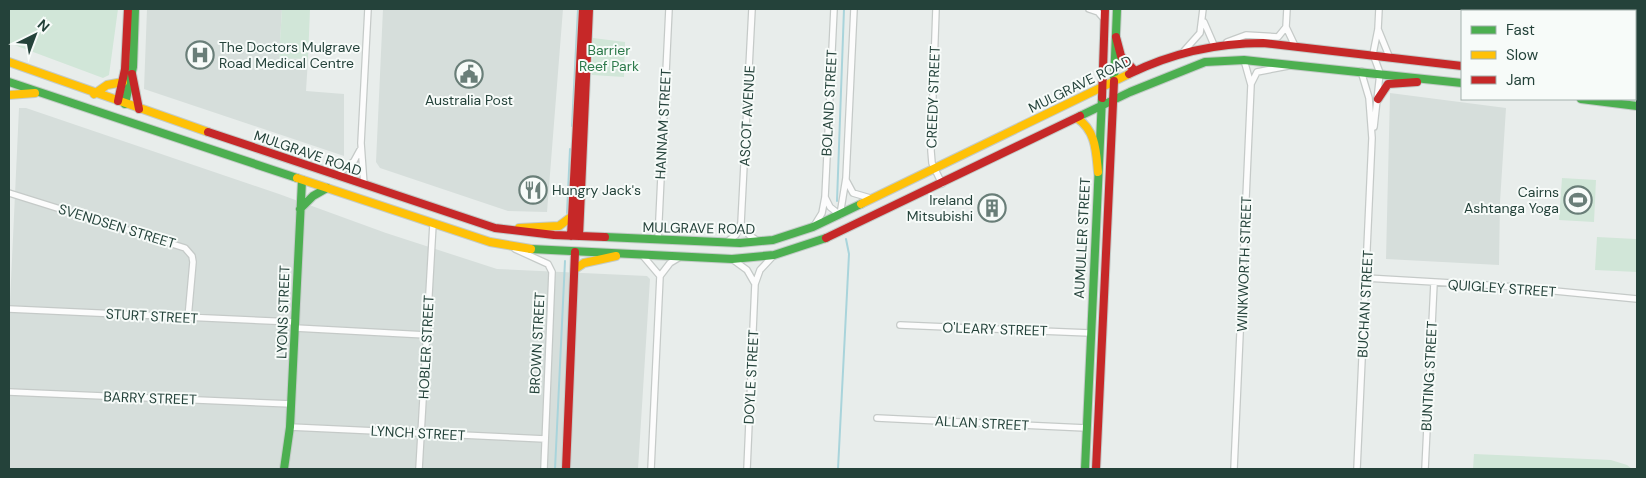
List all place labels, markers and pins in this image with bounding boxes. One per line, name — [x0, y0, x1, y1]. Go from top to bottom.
place label: The Doctors Mulgrave Road Medical Centre — [219, 38, 360, 72]
hospital icon: The Doctors Mulgrave Road Medical Centre — [185, 40, 215, 70]
public building icon: Australia Post — [454, 59, 484, 89]
place label: Australia Post — [425, 91, 513, 109]
restaurant icon: Hungry Jack's — [518, 175, 548, 205]
place label: Hungry Jack's — [552, 181, 641, 199]
place label: Cairns Ashtanga Yoga — [1464, 183, 1559, 217]
sports icon: Cairns Ashtanga Yoga — [1563, 185, 1593, 215]
place label: Ireland Mitsubishi — [907, 191, 973, 225]
building icon: Ireland Mitsubishi — [977, 193, 1007, 223]

